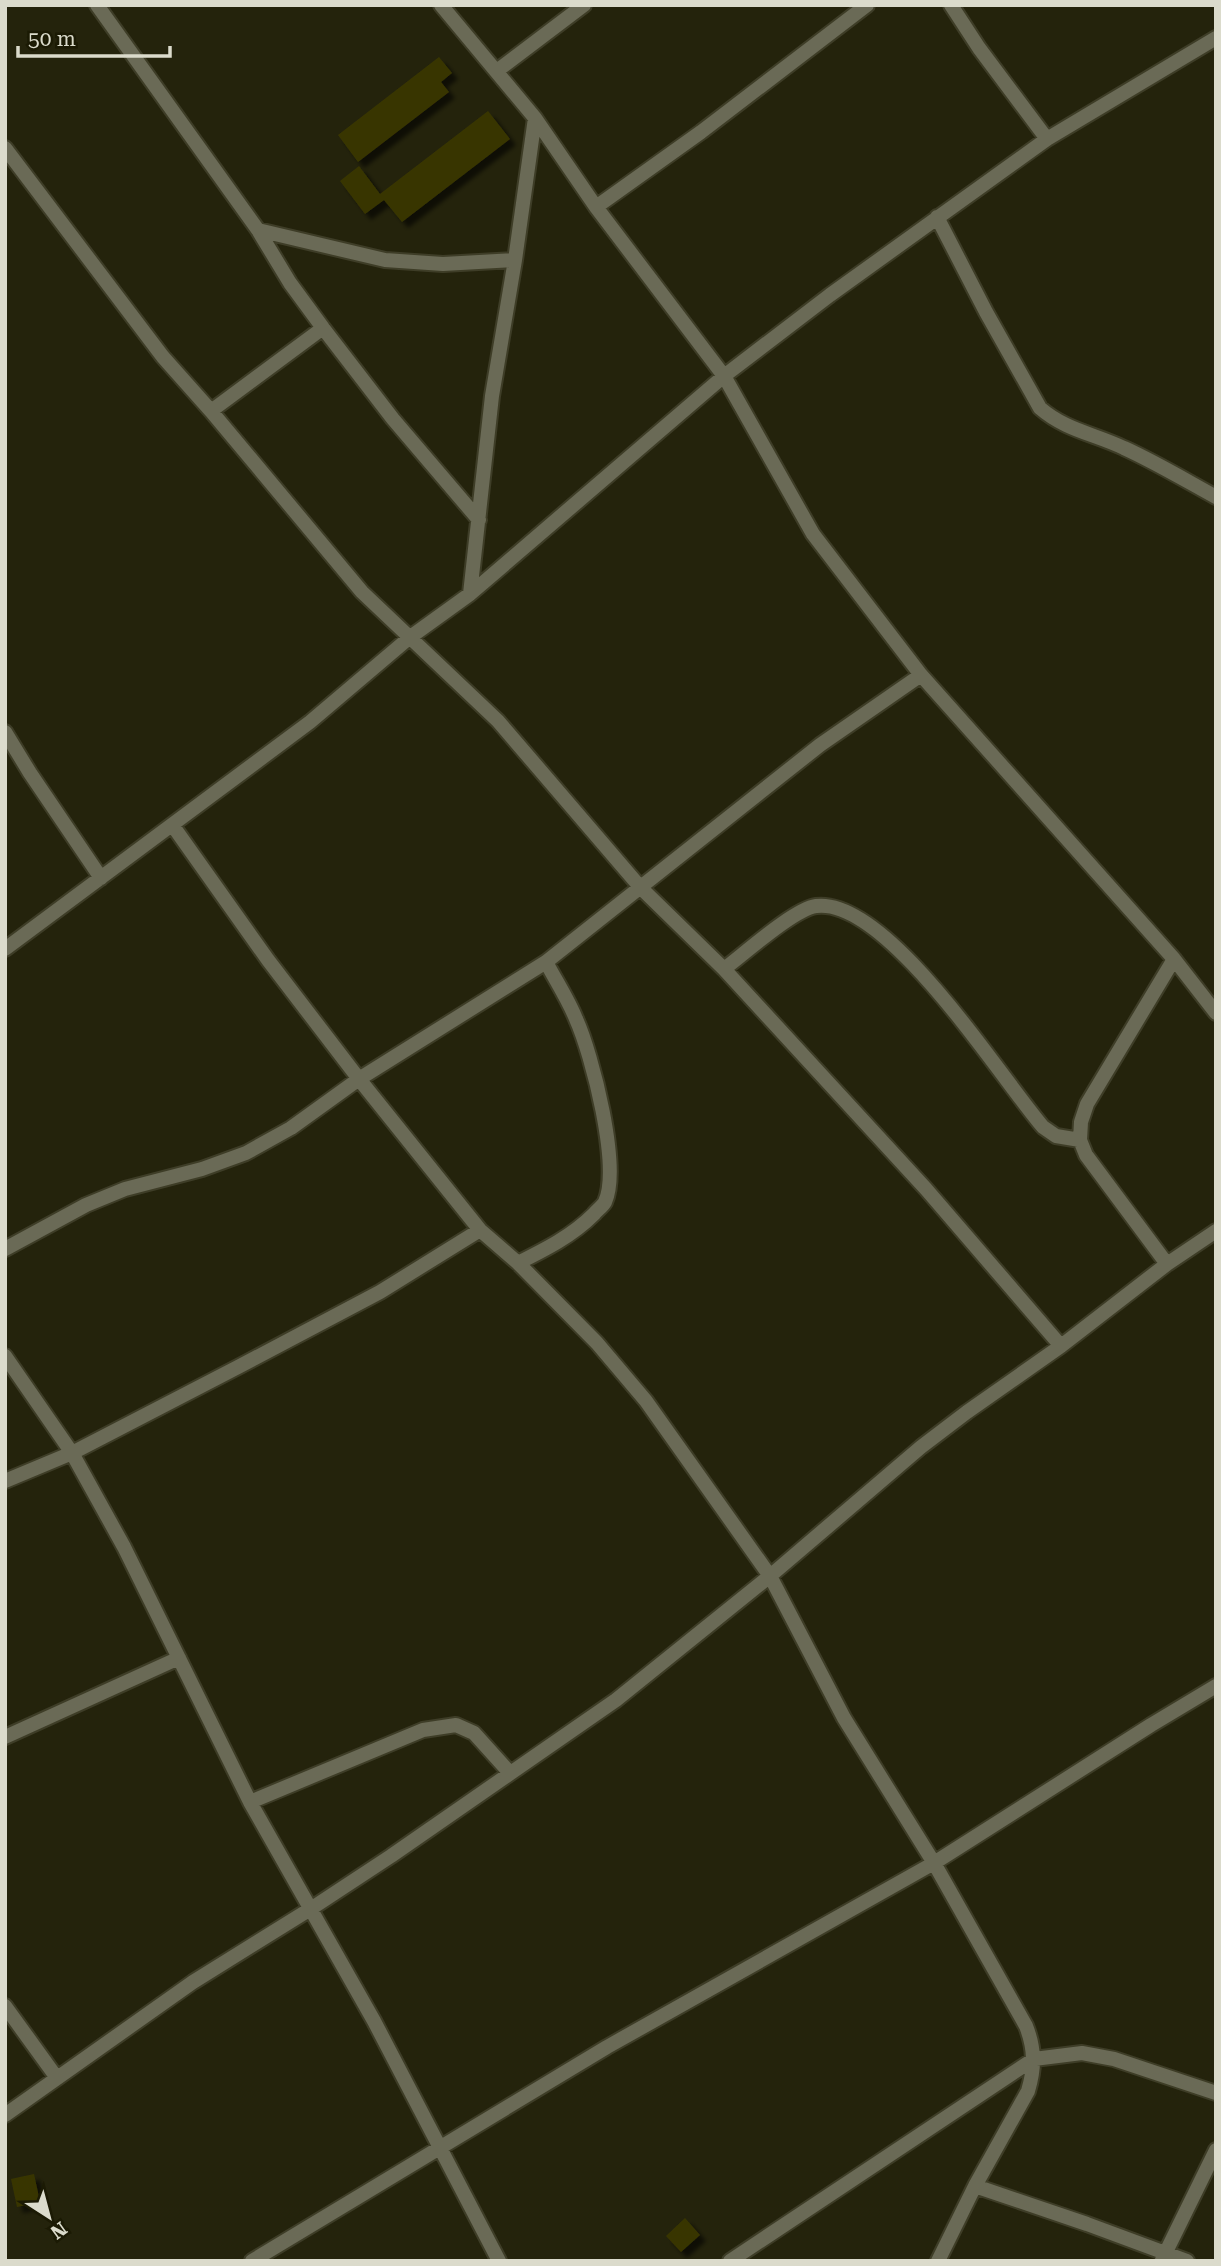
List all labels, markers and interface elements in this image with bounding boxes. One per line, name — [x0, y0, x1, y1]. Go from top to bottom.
scale bar — [18, 14, 170, 58]
text: 50 m — [28, 27, 76, 51]
north arrow — [14, 2182, 84, 2252]
text: N — [46, 2217, 71, 2244]

